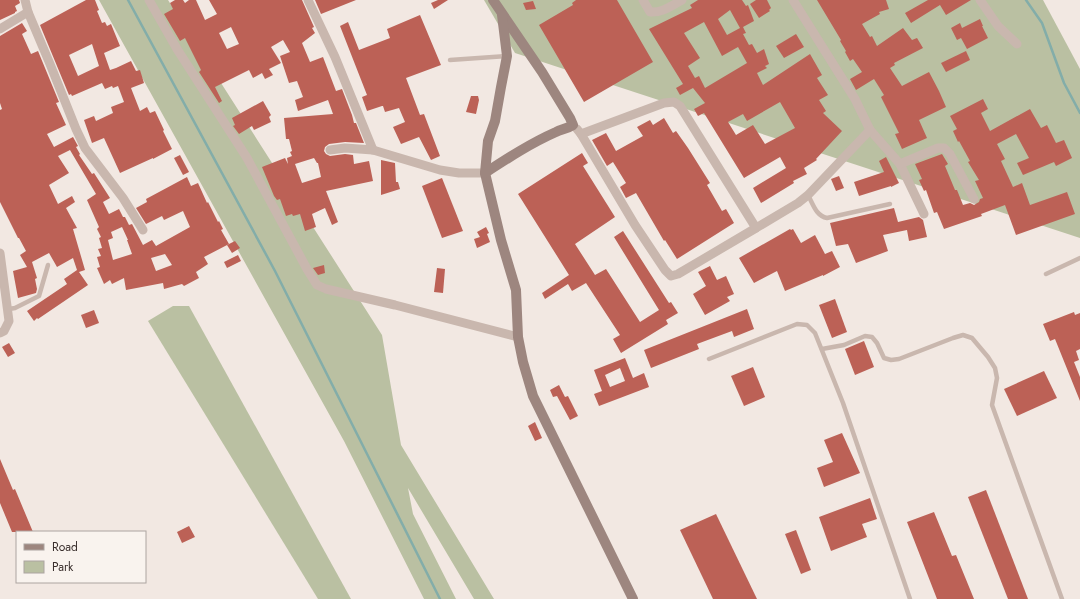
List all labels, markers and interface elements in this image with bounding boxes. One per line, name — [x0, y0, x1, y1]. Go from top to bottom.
legend — [16, 531, 146, 583]
text: Road — [52, 538, 78, 556]
text: Park — [52, 558, 74, 576]

